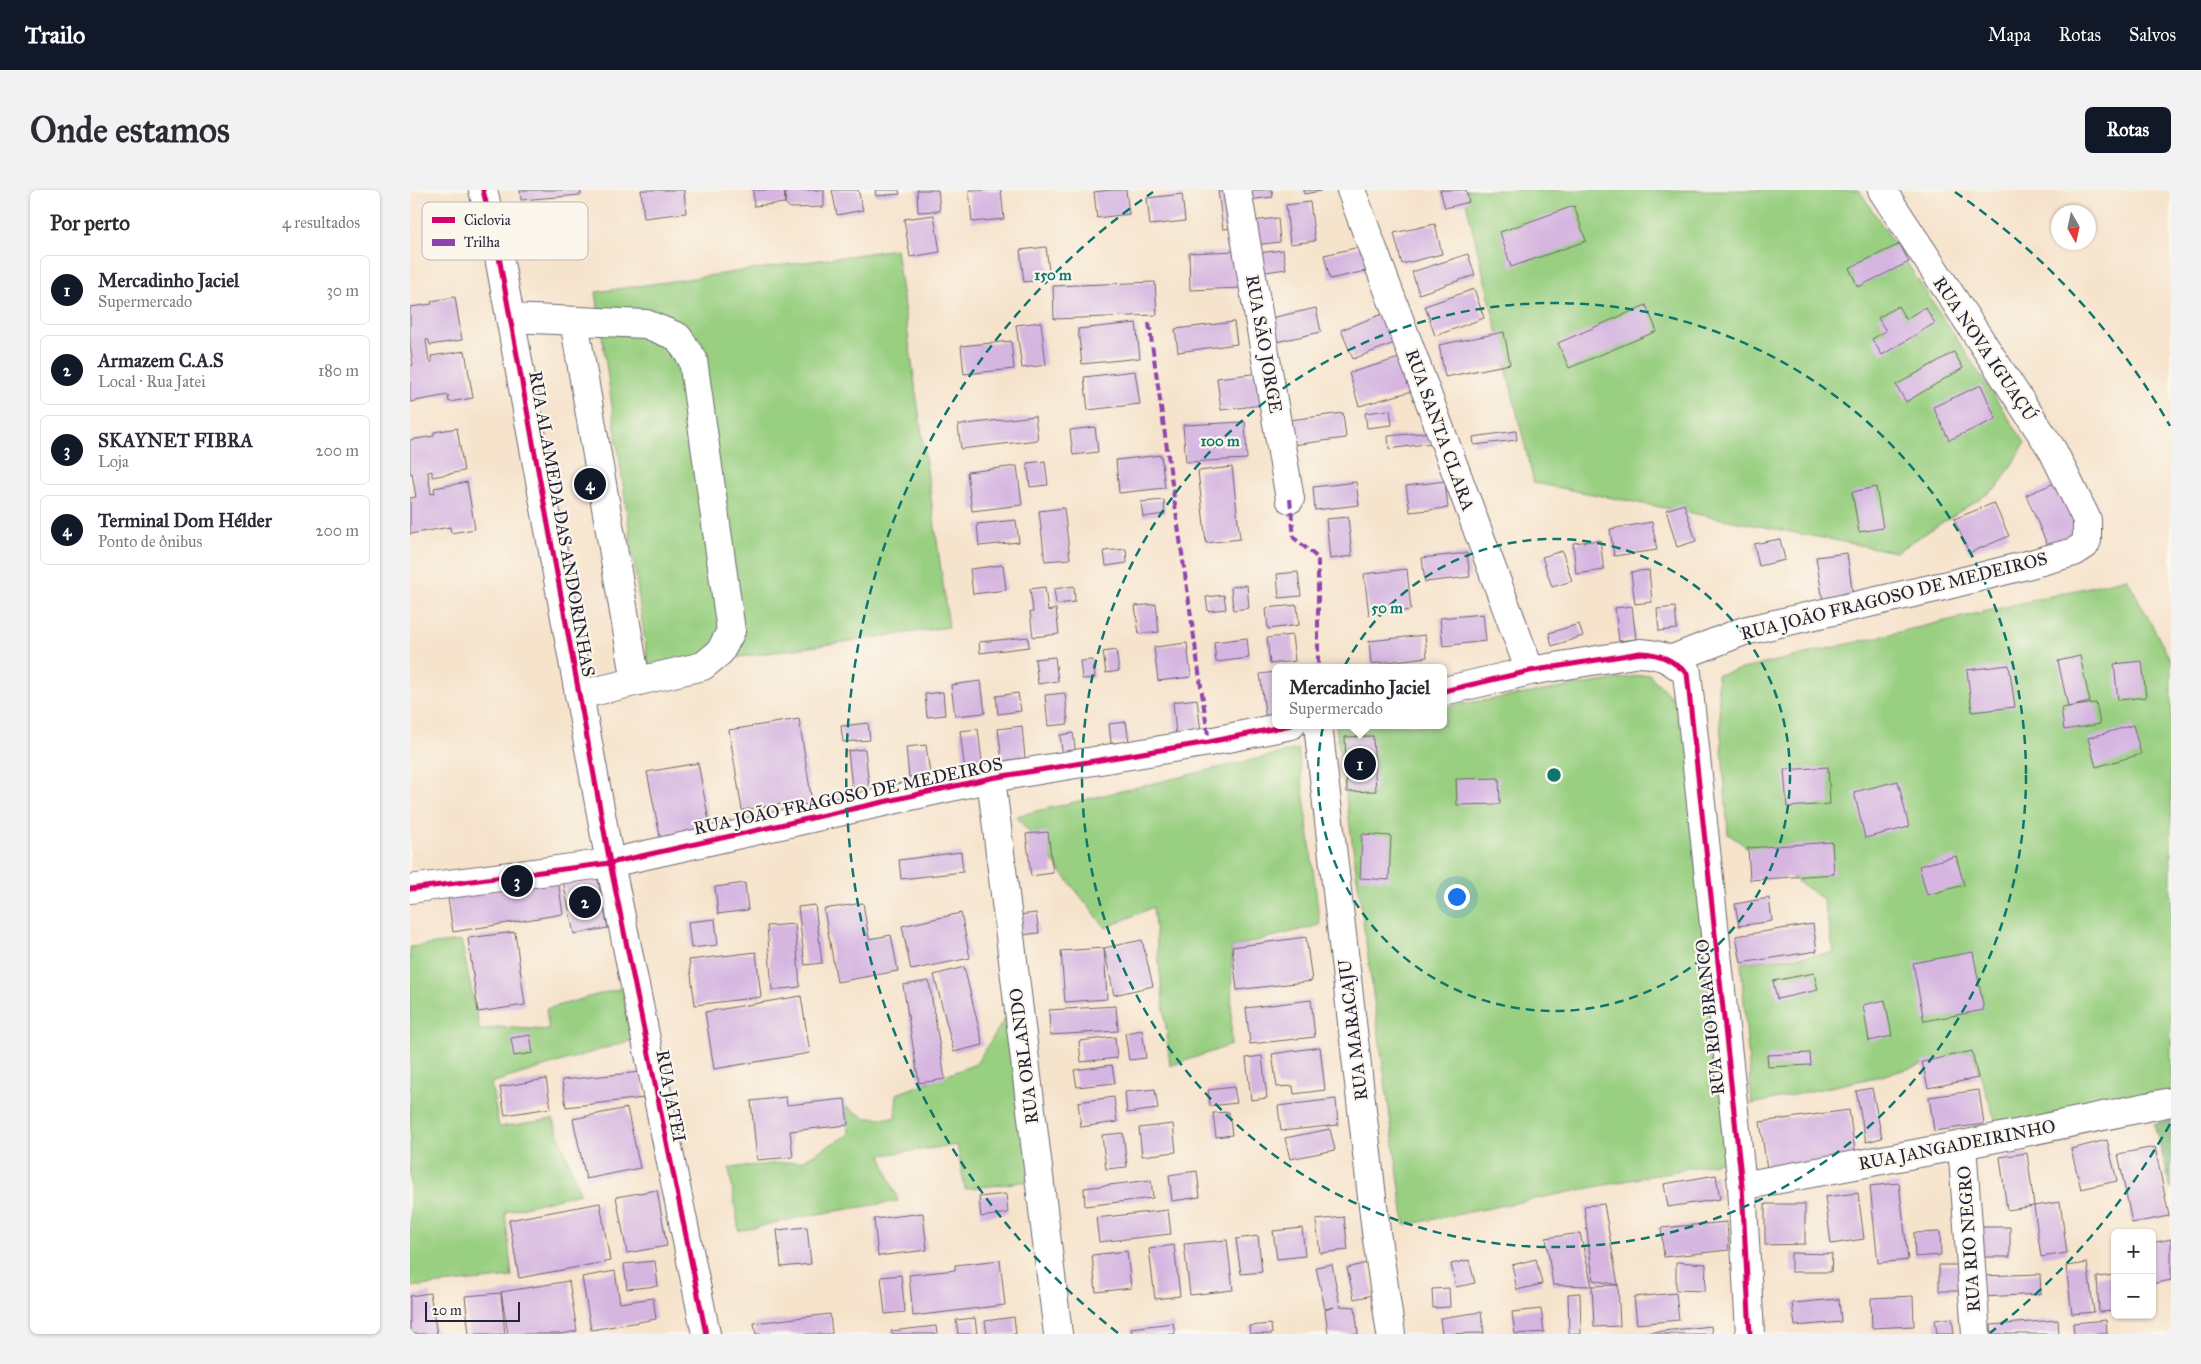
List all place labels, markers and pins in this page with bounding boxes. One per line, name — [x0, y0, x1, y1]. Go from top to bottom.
pin: 4 — [574, 465, 606, 503]
pin: 1 — [1344, 745, 1376, 783]
centre of rings — [1545, 766, 1563, 784]
pin: 3 — [501, 862, 533, 900]
pin: 2 — [569, 883, 601, 921]

